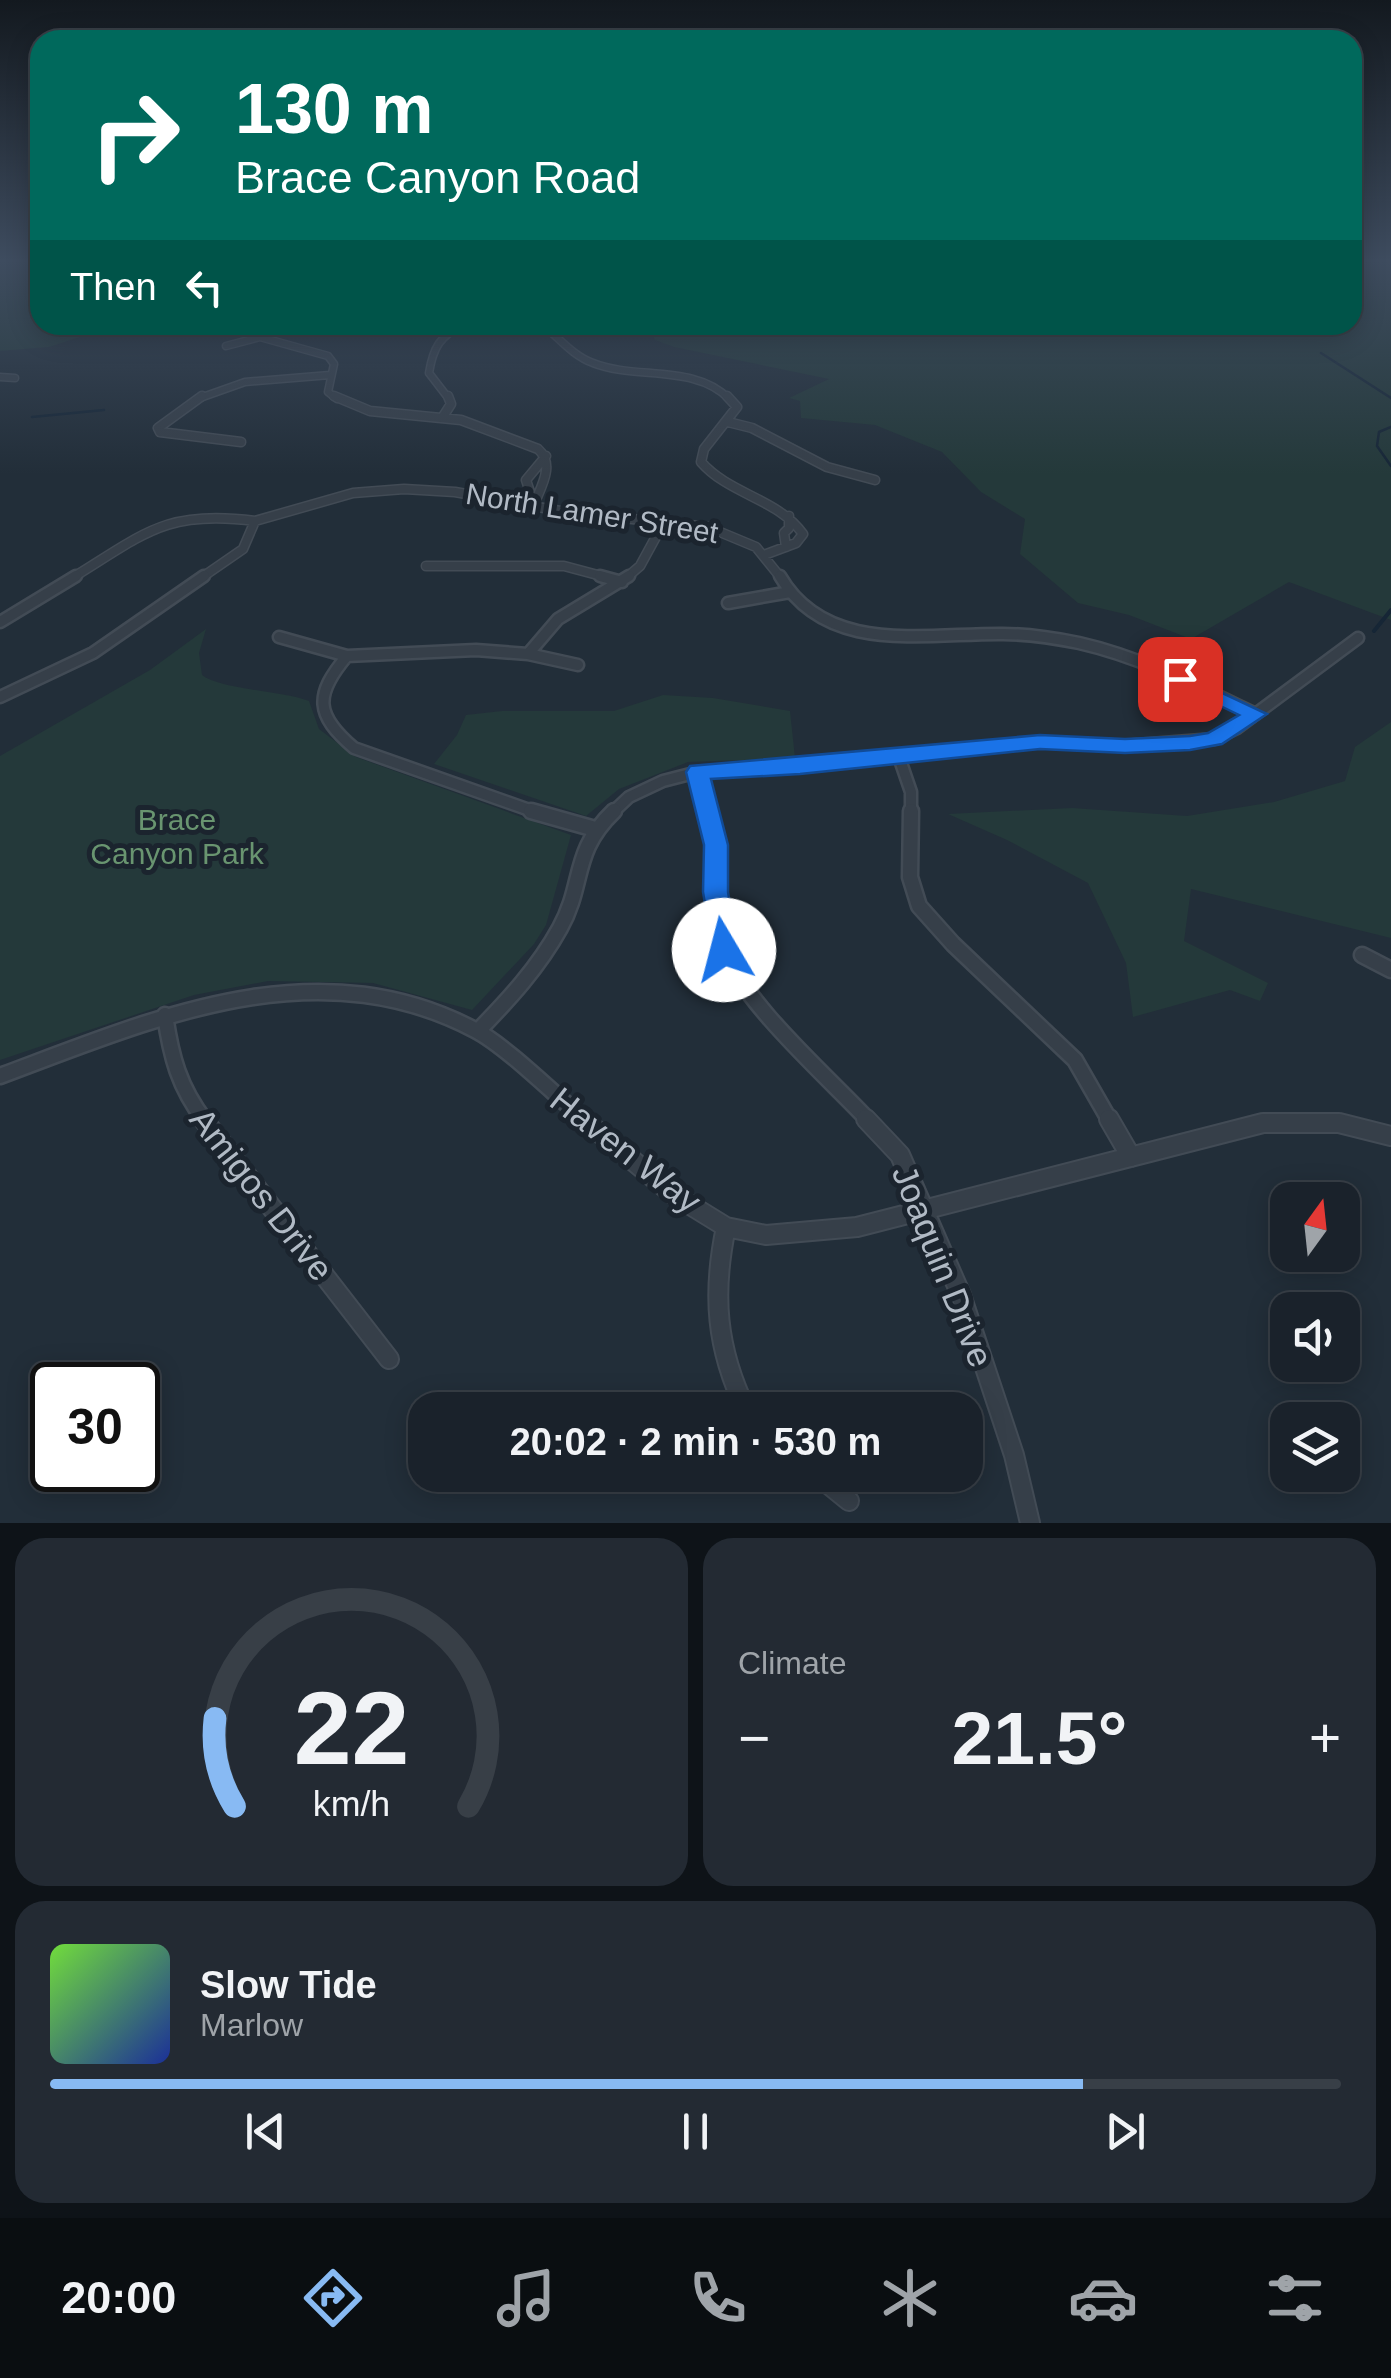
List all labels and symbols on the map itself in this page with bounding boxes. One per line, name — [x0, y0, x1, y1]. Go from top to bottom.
street label: North Lamer Street — [463, 477, 721, 549]
pin — [1138, 637, 1223, 722]
park label: Brace Canyon Park — [90, 803, 265, 870]
position arrow — [672, 898, 776, 1002]
street label: Haven Way — [543, 1079, 709, 1221]
street label: Amigos Drive — [183, 1100, 341, 1288]
street label: Joaquin Drive — [885, 1159, 1001, 1373]
north arrow — [1270, 1182, 1360, 1272]
speed limit sign: 30 — [30, 1362, 160, 1492]

